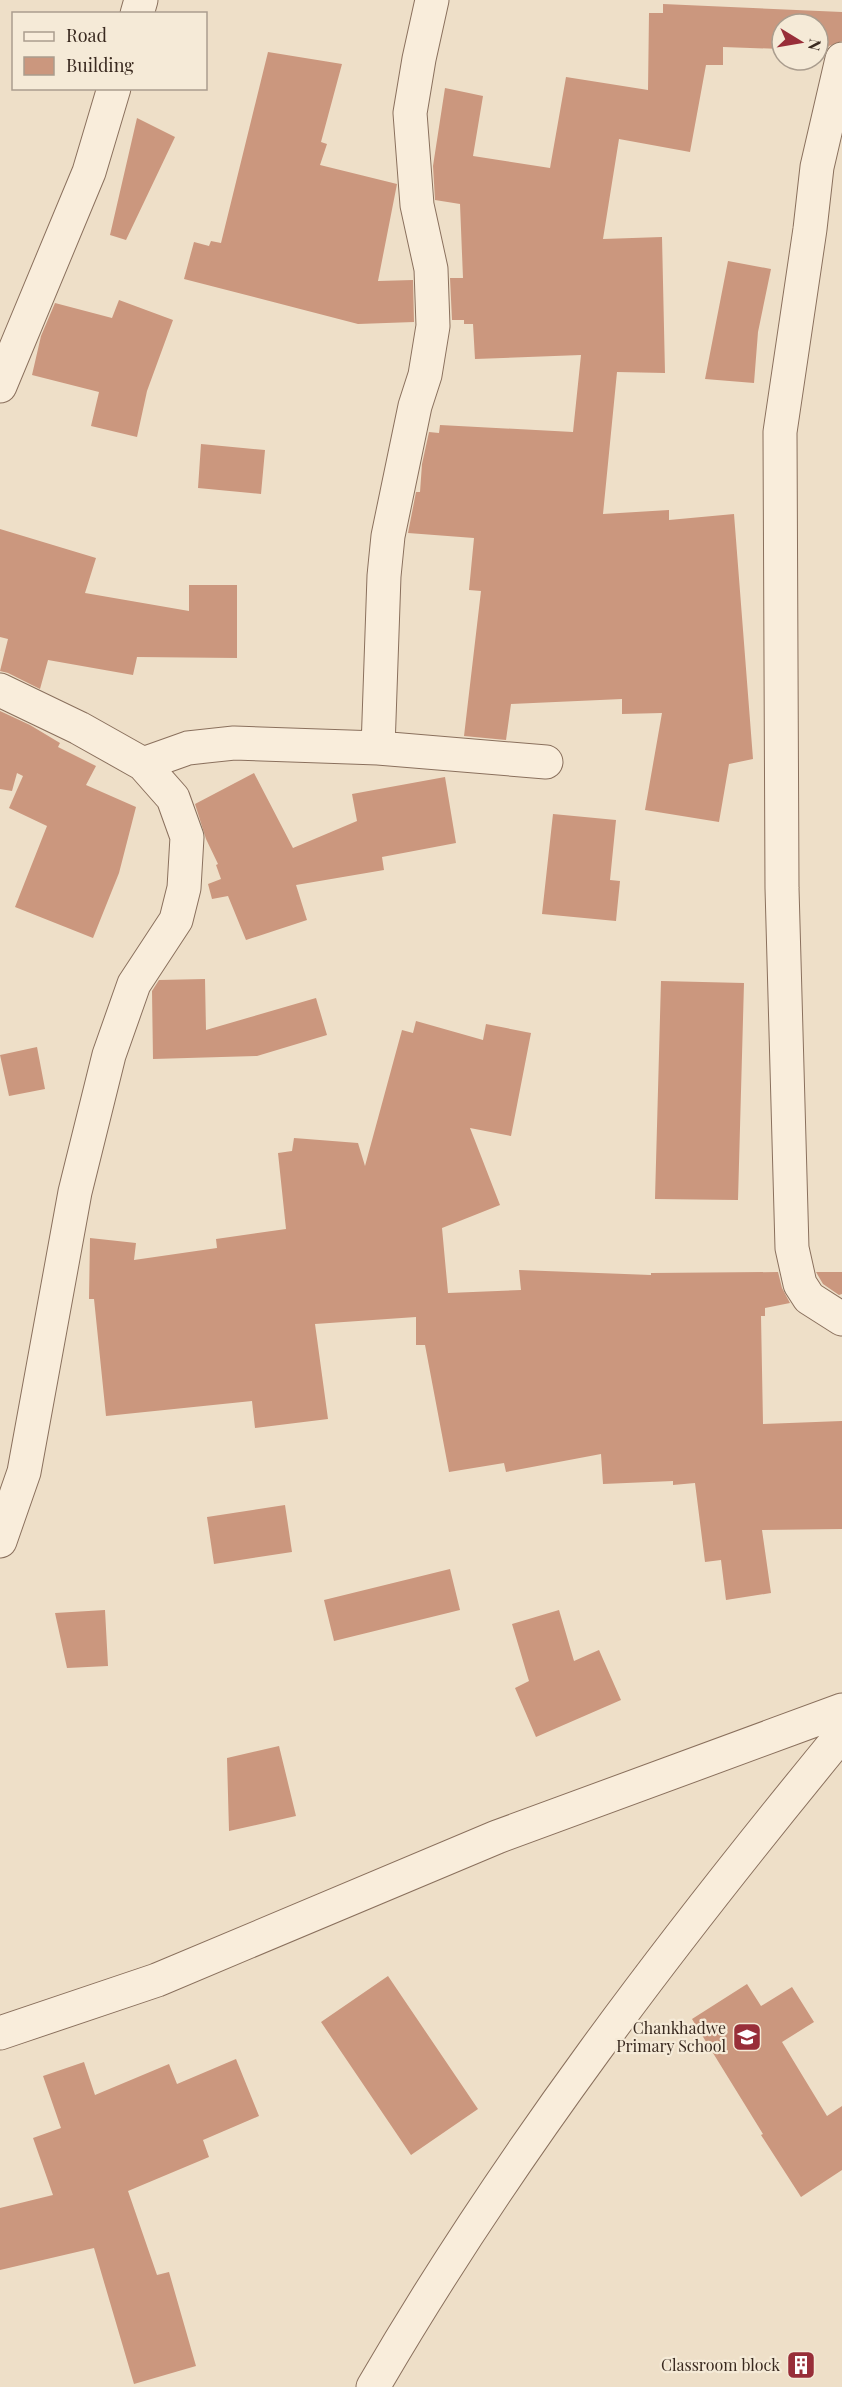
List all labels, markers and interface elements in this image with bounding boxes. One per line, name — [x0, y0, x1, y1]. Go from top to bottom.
legend — [12, 12, 207, 90]
north arrow — [770, 12, 830, 72]
text: Road — [66, 23, 107, 47]
text: N — [804, 37, 827, 53]
text: Building — [66, 53, 134, 77]
place label: Chankhadwe Primary School — [616, 2017, 726, 2056]
school or university icon: Chankhadwe Primary School — [731, 2021, 763, 2053]
building icon: Classroom block — [785, 2349, 817, 2381]
place label: Classroom block — [661, 2354, 780, 2375]

